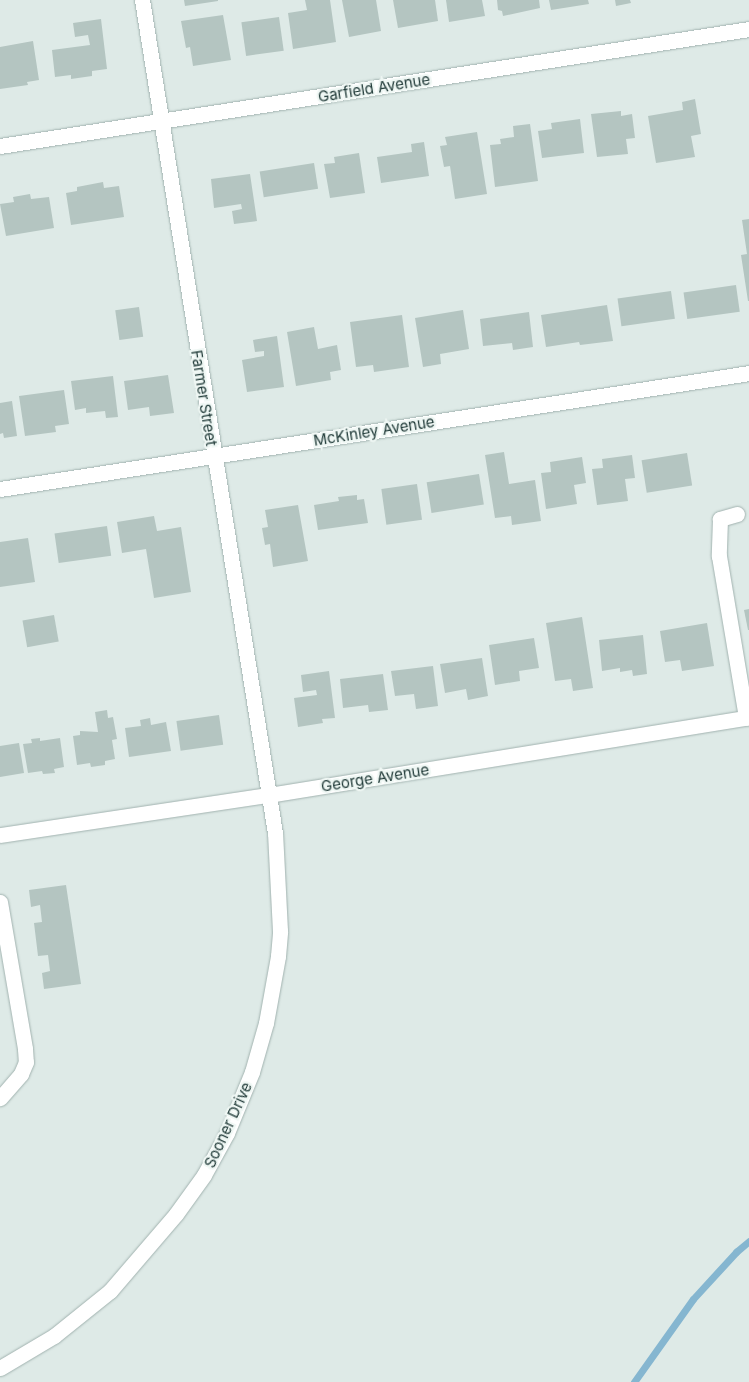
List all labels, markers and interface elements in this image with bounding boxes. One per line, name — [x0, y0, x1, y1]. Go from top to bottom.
street label: Garfield Avenue — [317, 70, 431, 106]
street label: Farmer Street — [188, 349, 220, 447]
street label: McKinley Avenue — [312, 413, 436, 449]
street label: George Avenue — [320, 761, 430, 795]
street label: Sooner Drive — [200, 1079, 256, 1171]

